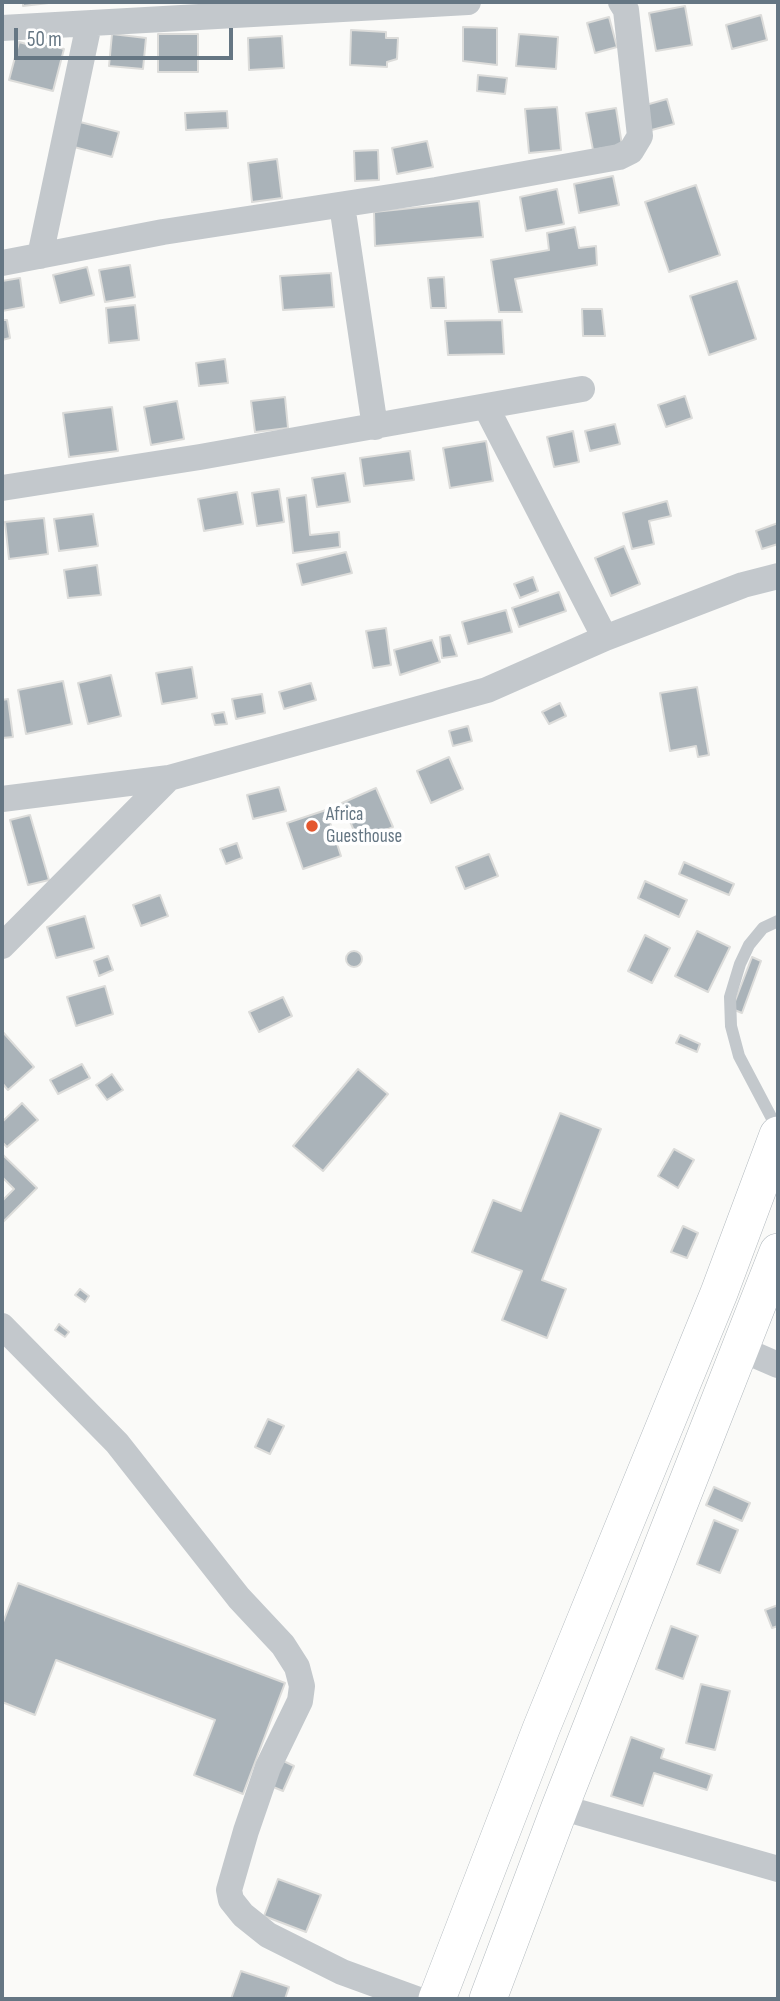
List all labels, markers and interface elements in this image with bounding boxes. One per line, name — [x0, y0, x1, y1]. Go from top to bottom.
scale bar — [18, 14, 236, 58]
text: 50 m — [27, 27, 62, 52]
place label: Africa Guesthouse — [326, 804, 402, 848]
marker: Africa Guesthouse — [304, 818, 320, 834]

